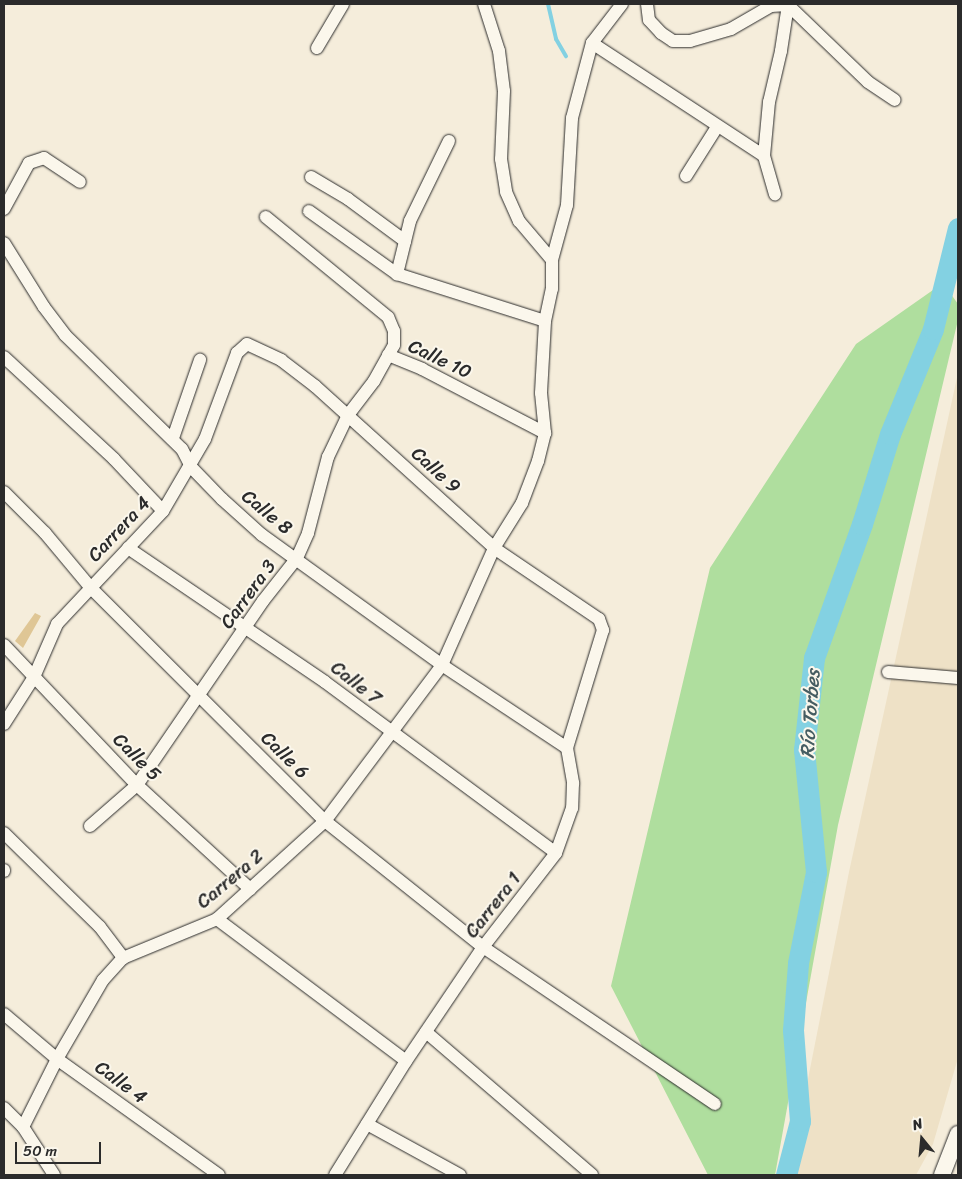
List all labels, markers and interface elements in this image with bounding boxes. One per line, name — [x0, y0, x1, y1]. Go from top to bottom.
street label: Calle 10 — [405, 334, 475, 384]
street label: Calle 9 — [407, 442, 465, 498]
street label: Calle 8 — [237, 485, 297, 539]
street label: Carrera 4 — [83, 492, 155, 566]
street label: Carrera 3 — [215, 555, 281, 633]
street label: Calle 7 — [326, 656, 386, 710]
water label: Río Torbes — [795, 668, 825, 760]
street label: Calle 6 — [256, 727, 314, 783]
street label: Calle 5 — [108, 728, 166, 786]
street label: Carrera 2 — [192, 845, 268, 913]
street label: Carrera 1 — [460, 868, 526, 942]
street label: Calle 4 — [91, 1055, 151, 1109]
text: N — [909, 1111, 926, 1138]
north arrow — [897, 1114, 947, 1164]
scale bar — [18, 1132, 104, 1164]
text: 50 m — [23, 1138, 57, 1164]

